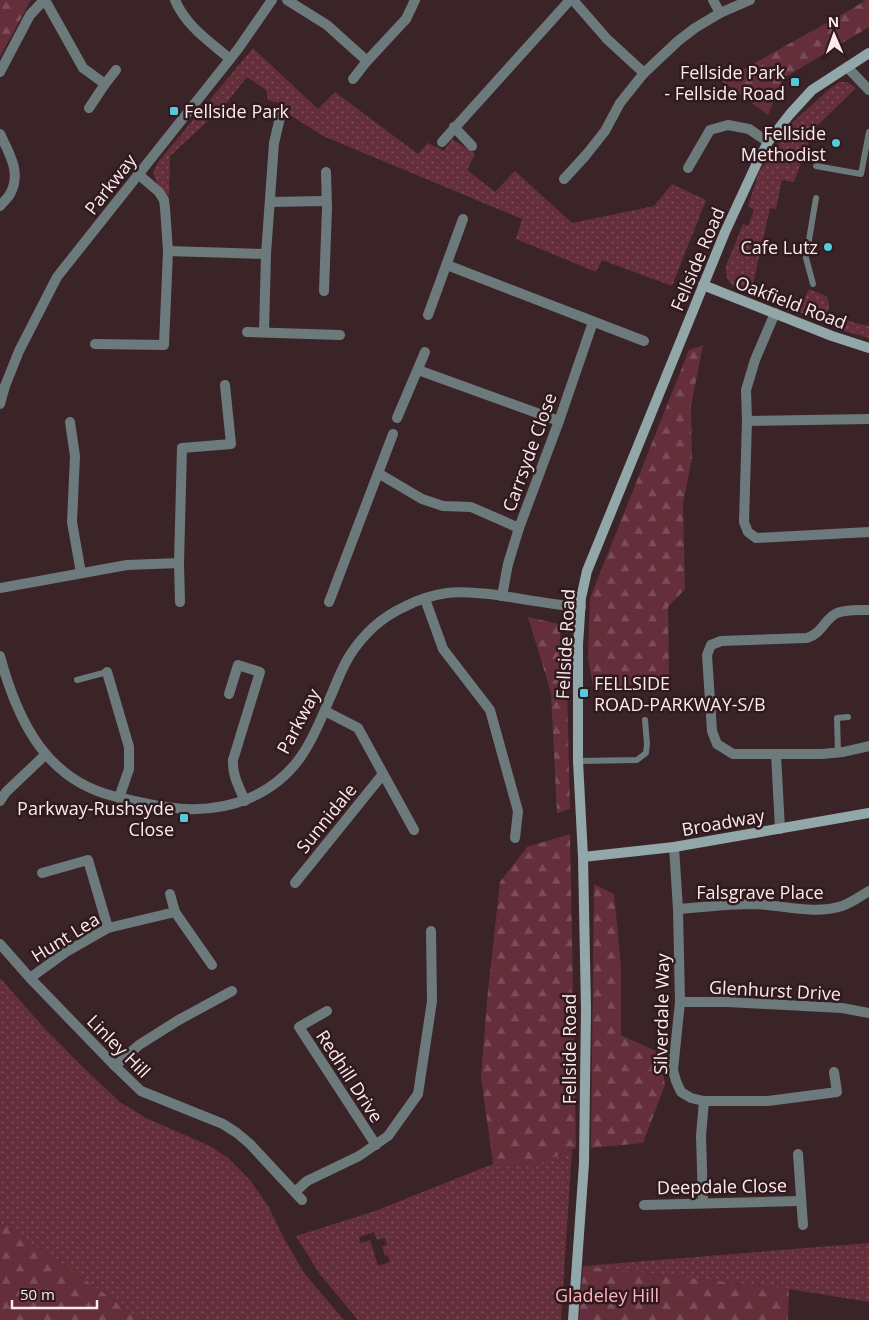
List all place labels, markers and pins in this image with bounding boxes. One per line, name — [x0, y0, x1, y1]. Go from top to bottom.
place label: Fellside Park - Fellside Road — [664, 60, 786, 105]
marker: Fellside Park - Fellside Road — [789, 76, 801, 88]
place label: Fellside Park — [184, 99, 290, 123]
marker: Fellside Park — [168, 105, 180, 117]
place label: Fellside Methodist — [741, 121, 826, 166]
marker: Fellside Methodist — [830, 137, 842, 149]
place label: Cafe Lutz — [741, 235, 818, 259]
marker: Cafe Lutz — [822, 241, 834, 253]
place label: FELLSIDE ROAD-PARKWAY-S/B — [594, 671, 766, 716]
marker: FELLSIDE ROAD-PARKWAY-S/B — [578, 687, 590, 699]
place label: Parkway-Rushsyde Close — [17, 796, 174, 841]
marker: Parkway-Rushsyde Close — [178, 812, 190, 824]

